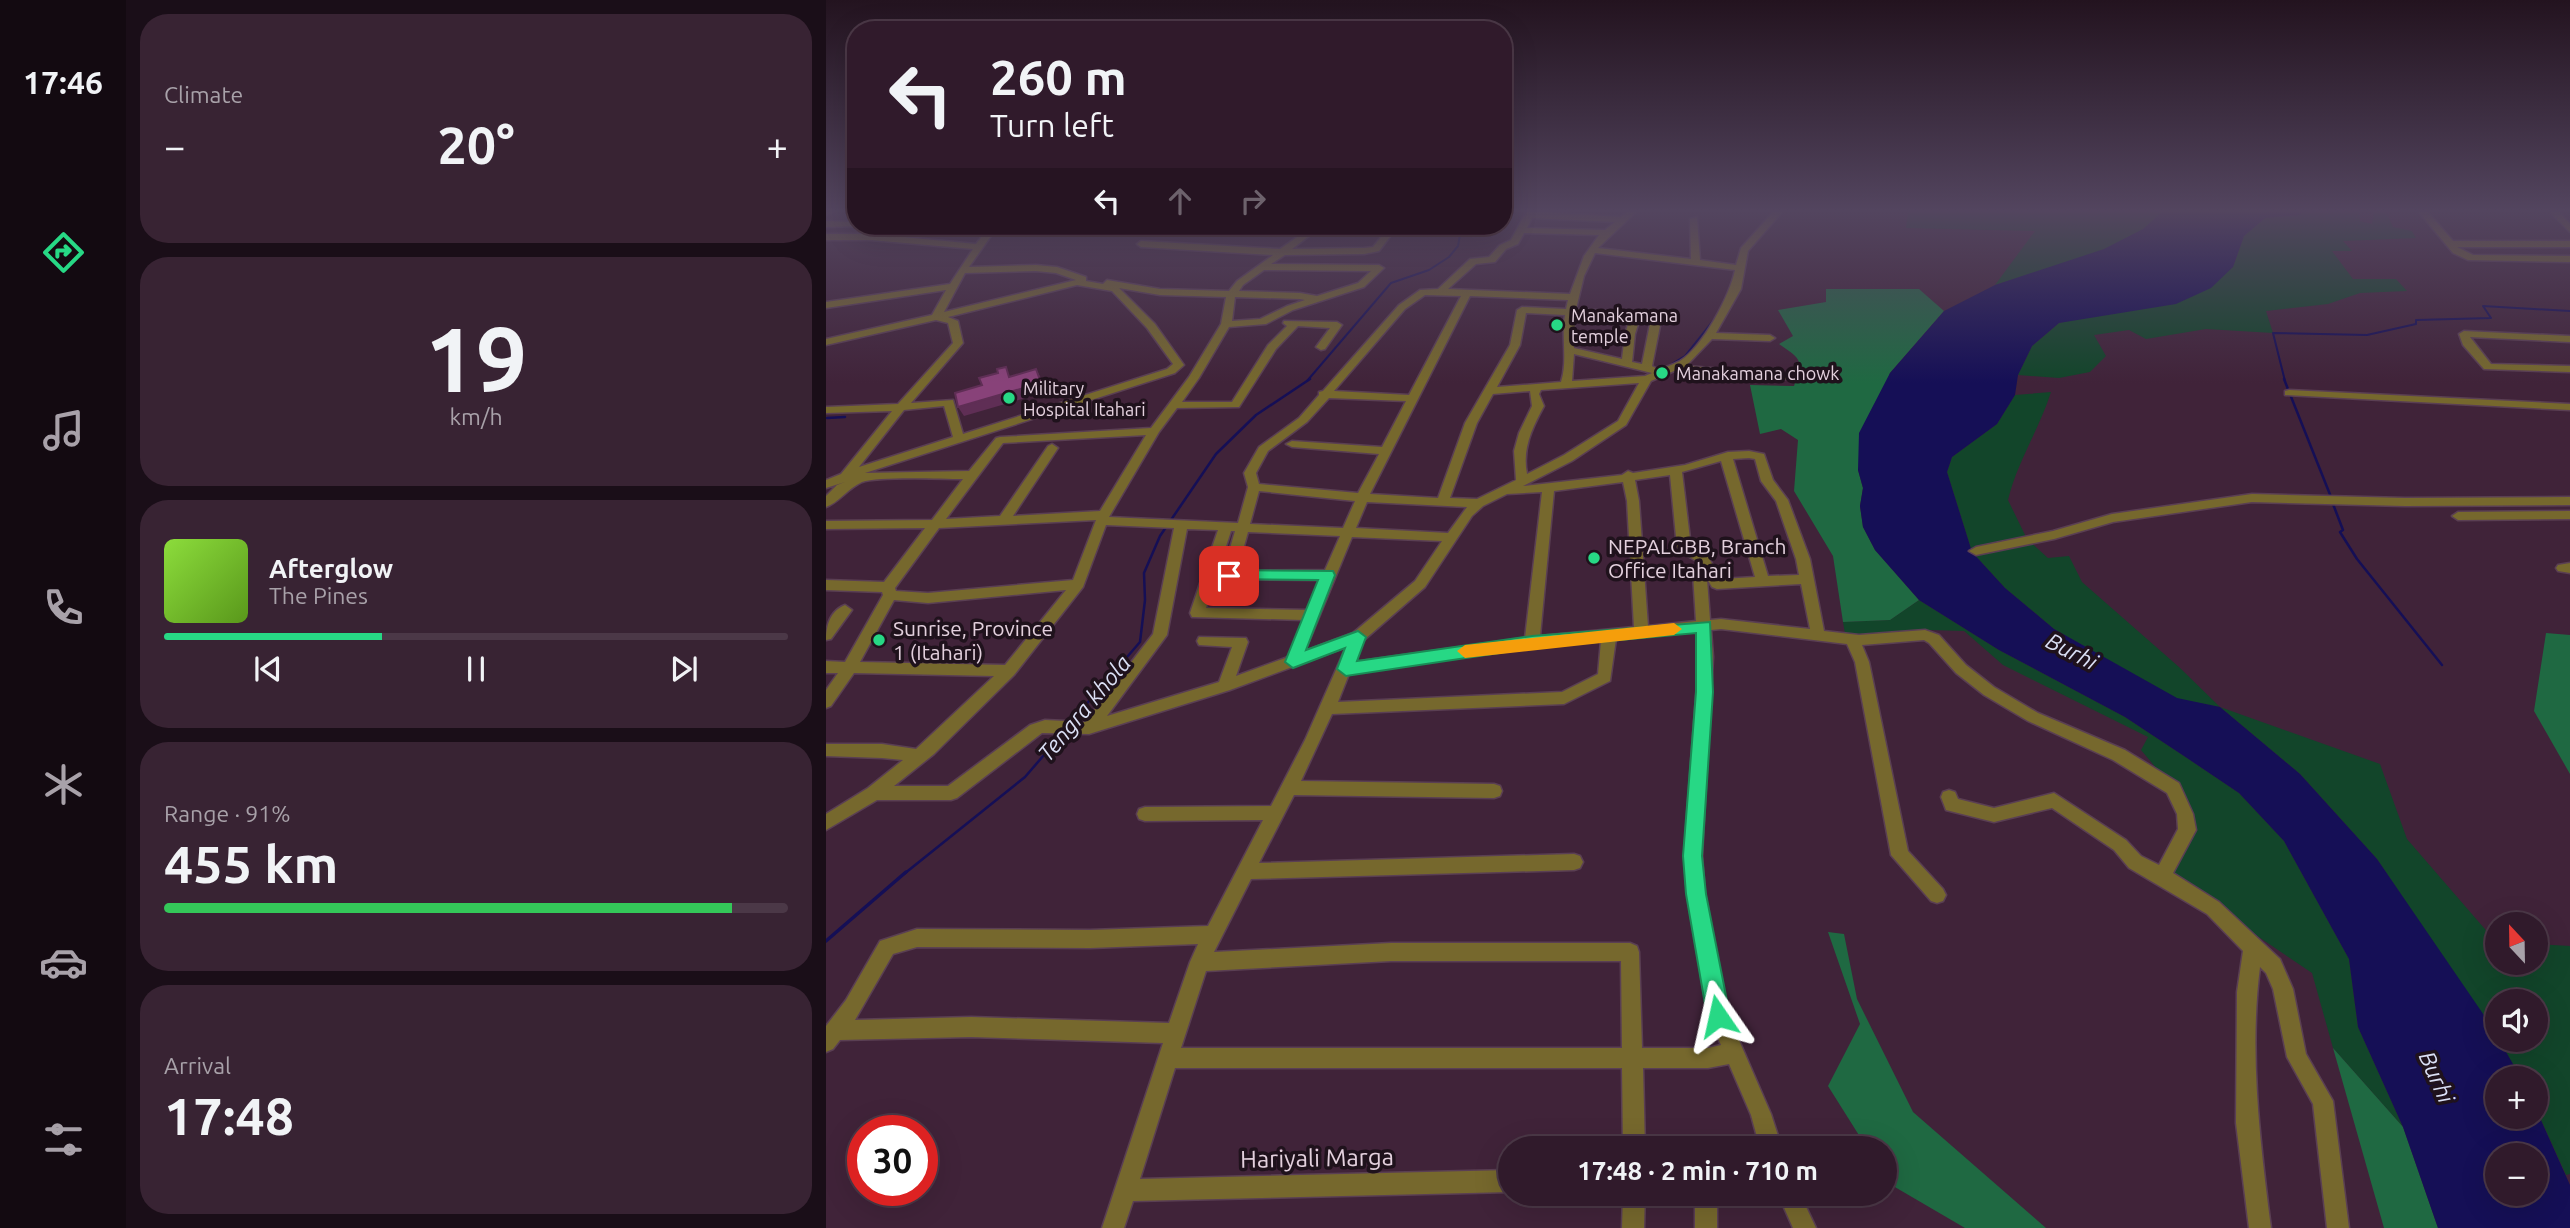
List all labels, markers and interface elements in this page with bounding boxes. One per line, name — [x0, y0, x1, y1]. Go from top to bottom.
icon: left — [875, 49, 966, 140]
text: 260 m — [990, 49, 1127, 104]
text: 17:46 — [23, 64, 103, 100]
text: Climate — [164, 82, 243, 107]
text: Turn left — [990, 107, 1114, 143]
text: 20° — [437, 116, 515, 174]
text: − — [164, 125, 185, 167]
text: + — [767, 125, 788, 167]
icon: left — [1088, 182, 1126, 220]
icon: ahead — [1161, 182, 1199, 220]
icon: right — [1234, 182, 1272, 220]
icon: directions — [39, 228, 88, 277]
place label: Manakamana temple — [1571, 305, 1678, 346]
text: 19 — [425, 307, 527, 409]
marker: Manakamana temple — [1549, 317, 1565, 333]
place label: Manakamana chowk — [1676, 363, 1839, 383]
marker: Manakamana chowk — [1654, 365, 1670, 381]
place label: Military Hospital Itahari — [1023, 378, 1146, 419]
marker: Military Hospital Itahari — [1001, 390, 1017, 406]
text: km/h — [449, 404, 503, 429]
icon: music — [39, 406, 88, 455]
place label: NEPALGBB, Branch Office Itahari — [1608, 534, 1787, 582]
pin — [1199, 546, 1259, 606]
marker: NEPALGBB, Branch Office Itahari — [1586, 550, 1602, 566]
text: Afterglow — [269, 554, 393, 583]
icon: arrive — [1210, 557, 1248, 595]
icon: phone — [39, 583, 88, 632]
text: The Pines — [269, 583, 368, 608]
place label: Sunrise, Province 1 (Itahari) — [893, 616, 1053, 664]
water label: Burhi — [2042, 628, 2103, 675]
marker: Sunrise, Province 1 (Itahari) — [871, 632, 887, 648]
icon: previous — [249, 650, 287, 688]
icon: pause — [457, 650, 495, 688]
icon: next — [665, 650, 703, 688]
water label: Tengra khola — [1033, 650, 1135, 766]
icon: climate — [39, 760, 88, 809]
text: Range · 91% — [164, 801, 291, 826]
text: 455 km — [164, 835, 338, 893]
north arrow — [2485, 912, 2548, 975]
map controls — [2485, 912, 2548, 1206]
icon: car — [39, 938, 88, 987]
position arrow — [1681, 979, 1755, 1053]
button: sound — [2485, 989, 2548, 1052]
water label: Burhi — [2415, 1047, 2460, 1108]
text: Arrival — [164, 1053, 231, 1078]
button: + — [2485, 1066, 2548, 1129]
text: 17:48 — [164, 1087, 294, 1145]
icon: filters — [39, 1115, 88, 1164]
speed limit sign: 30 — [847, 1115, 938, 1206]
street label: Hariyali Marga — [1240, 1143, 1394, 1173]
button: − — [2485, 1143, 2548, 1206]
text: 17:48 · 2 min · 710 m — [1577, 1156, 1818, 1185]

